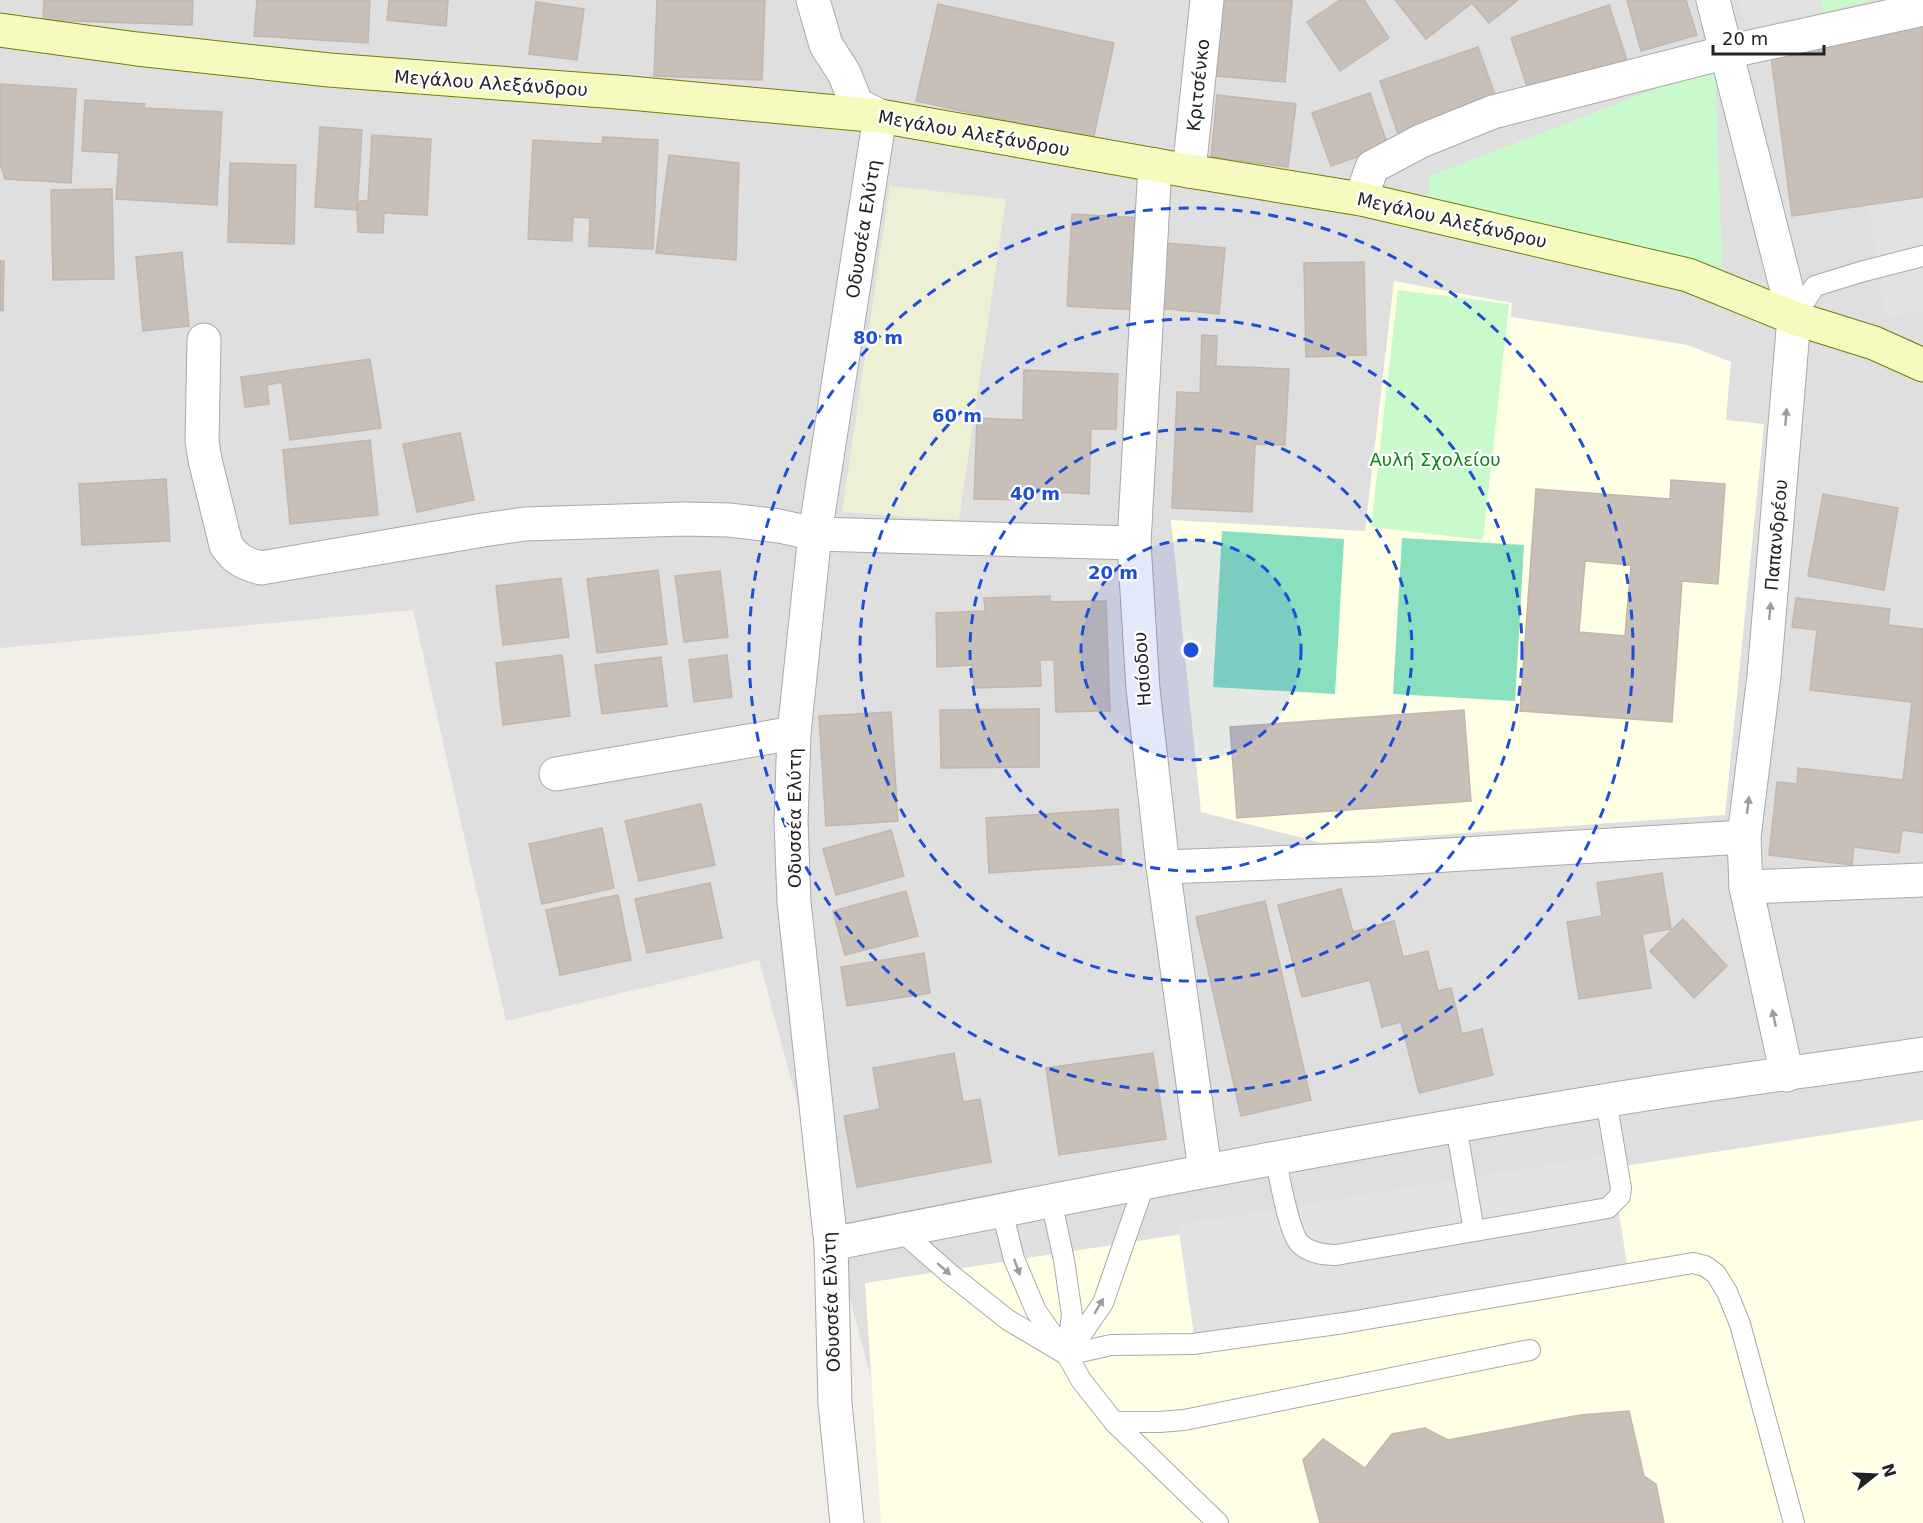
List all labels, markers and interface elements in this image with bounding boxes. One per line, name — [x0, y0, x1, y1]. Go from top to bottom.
scale bar — [1713, 18, 1824, 56]
text: 20 m — [1722, 28, 1768, 49]
street label: Κριτσένκο — [1183, 38, 1213, 132]
street label: Μεγάλου Αλεξάνδρου — [393, 66, 589, 100]
street label: Μεγάλου Αλεξάνδρου — [877, 106, 1071, 160]
street label: Οδυσσέα Ελύτη — [842, 158, 884, 300]
street label: Μεγάλου Αλεξάνδρου — [1355, 188, 1549, 252]
text: 80 m — [853, 327, 903, 348]
text: 60 m — [932, 405, 982, 426]
one-way arrow — [1781, 407, 1791, 426]
park label: Αυλή Σχολείου — [1369, 449, 1501, 470]
street label: Παπανδρέου — [1761, 478, 1791, 592]
text: 40 m — [1010, 483, 1060, 504]
text: 20 m — [1088, 562, 1138, 583]
one-way arrow — [1765, 602, 1774, 621]
street label: Ησίοδου — [1129, 631, 1155, 707]
centre of rings — [1181, 640, 1201, 660]
street label: Οδυσσέα Ελύτη — [784, 748, 805, 888]
one-way arrow — [1743, 795, 1752, 814]
one-way arrow — [1769, 1008, 1778, 1027]
street label: Οδυσσέα Ελύτη — [818, 1231, 844, 1373]
one-way arrow — [1013, 1258, 1023, 1276]
one-way arrow — [936, 1262, 952, 1275]
one-way arrow — [1094, 1298, 1105, 1314]
north arrow — [1845, 1445, 1905, 1505]
text: N — [1878, 1461, 1900, 1480]

